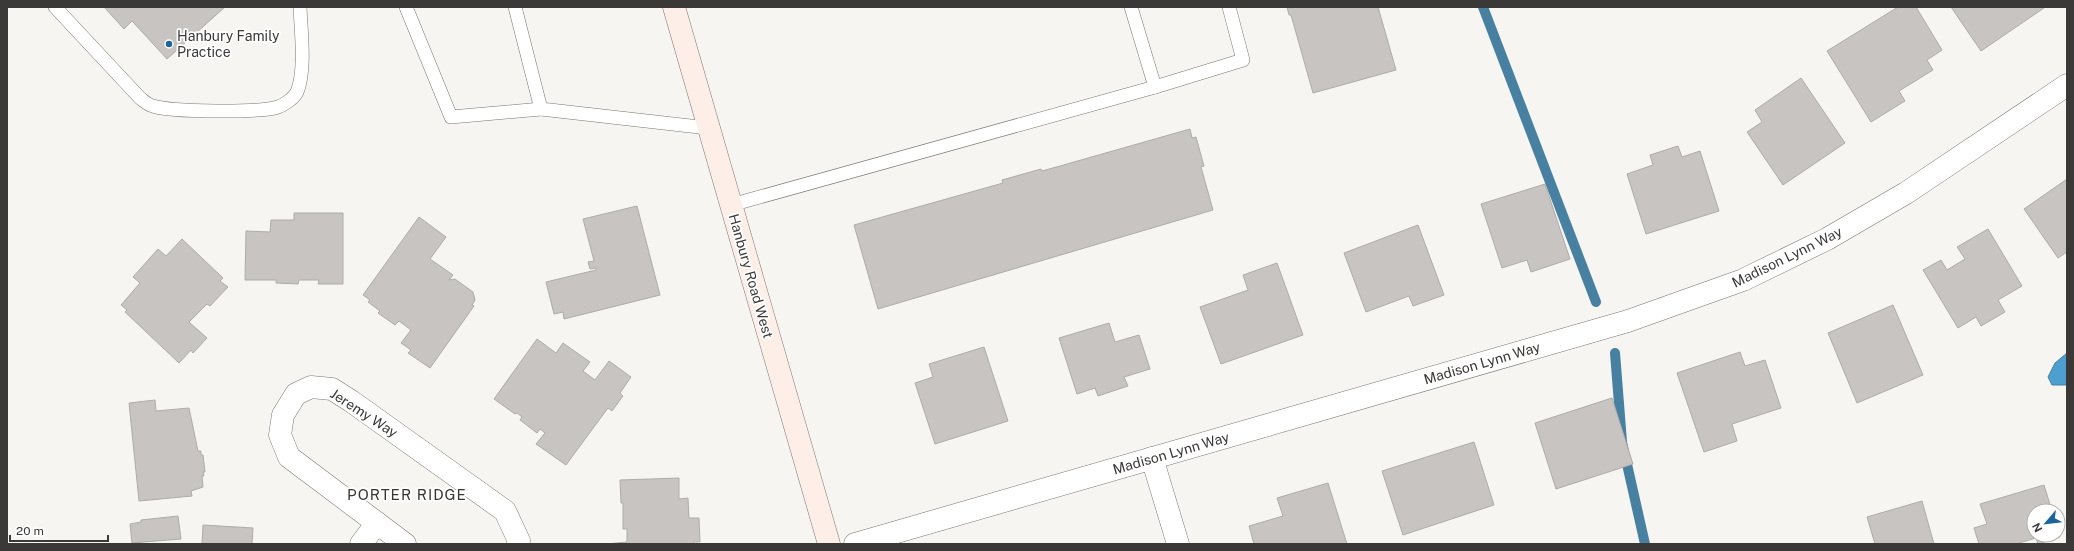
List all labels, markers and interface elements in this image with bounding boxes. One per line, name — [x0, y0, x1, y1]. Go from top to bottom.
place label: Hanbury Family Practice — [177, 28, 280, 60]
marker: Hanbury Family Practice — [164, 39, 174, 49]
street label: Hanbury Road West — [726, 212, 776, 340]
street label: Madison Lynn Way — [1729, 223, 1845, 291]
street label: Madison Lynn Way — [1422, 339, 1543, 387]
street label: Jeremy Way — [327, 385, 401, 441]
street label: Madison Lynn Way — [1111, 429, 1232, 477]
district label: PORTER RIDGE — [347, 486, 467, 503]
north arrow — [2026, 503, 2066, 543]
scale bar — [10, 517, 108, 543]
text: N — [2030, 521, 2044, 534]
text: 20 m — [16, 524, 44, 538]

